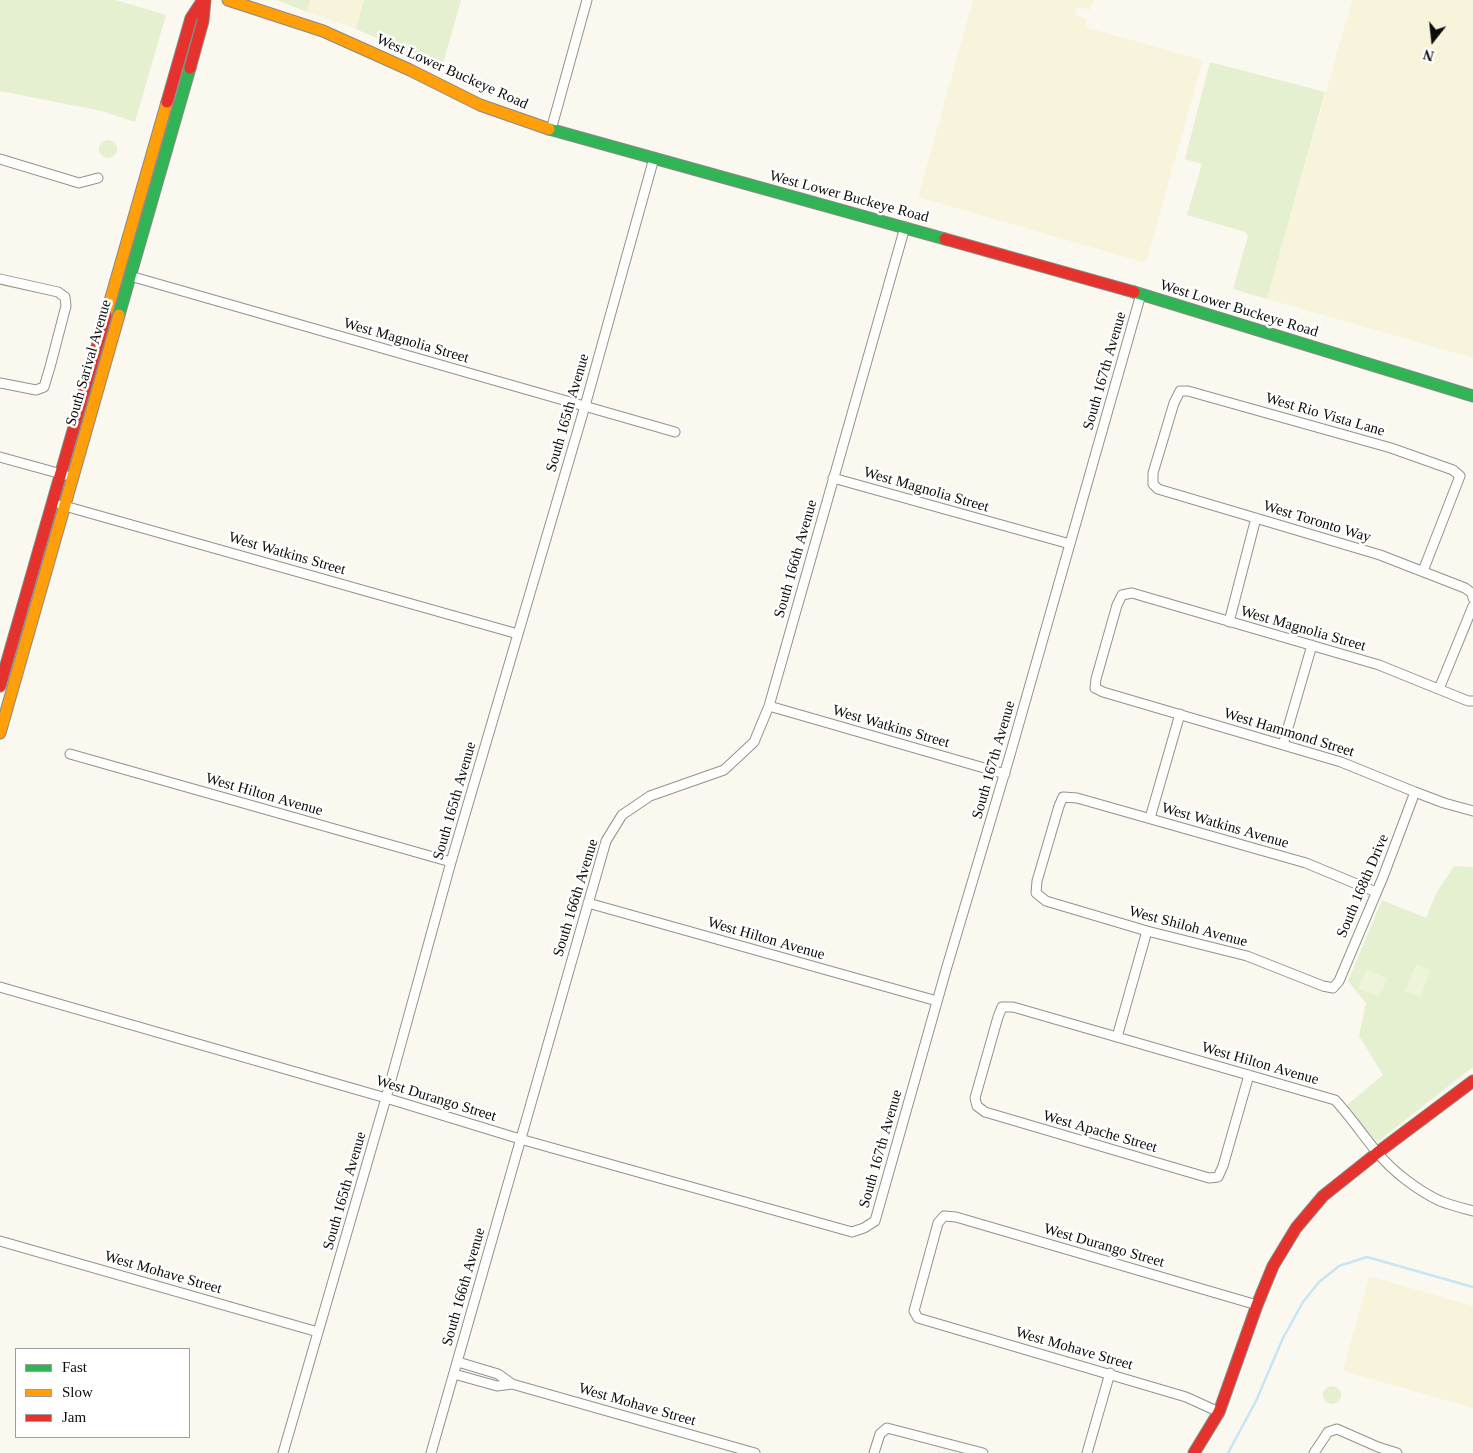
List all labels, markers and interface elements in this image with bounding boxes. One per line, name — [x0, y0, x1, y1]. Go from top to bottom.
north arrow — [1408, 15, 1458, 65]
street label: West Lower Buckeye Road — [373, 30, 531, 114]
text: N — [1422, 46, 1436, 64]
street label: West Lower Buckeye Road — [767, 167, 931, 227]
street label: West Lower Buckeye Road — [1158, 276, 1320, 342]
street label: South Sarival Avenue — [62, 298, 116, 428]
street label: South 167th Avenue — [1080, 310, 1130, 432]
street label: West Magnolia Street — [341, 314, 471, 368]
street label: South 165th Avenue — [543, 352, 593, 474]
street label: West Rio Vista Lane — [1263, 389, 1387, 441]
street label: West Magnolia Street — [861, 463, 991, 517]
street label: West Toronto Way — [1261, 497, 1373, 547]
street label: South 166th Avenue — [771, 498, 821, 620]
street label: West Watkins Street — [226, 529, 348, 579]
street label: West Magnolia Street — [1238, 602, 1368, 656]
street label: South 167th Avenue — [969, 699, 1019, 821]
street label: West Watkins Street — [830, 702, 952, 752]
street label: West Hammond Street — [1222, 705, 1356, 761]
street label: South 165th Avenue — [430, 740, 480, 862]
street label: West Hilton Avenue — [203, 770, 325, 820]
street label: West Watkins Avenue — [1159, 799, 1291, 853]
street label: South 168th Drive — [1333, 831, 1393, 941]
street label: South 166th Avenue — [550, 837, 602, 959]
street label: West Shiloh Avenue — [1127, 903, 1249, 951]
street label: West Hilton Avenue — [705, 914, 827, 964]
street label: West Hilton Avenue — [1199, 1039, 1321, 1089]
street label: West Durango Street — [374, 1072, 498, 1126]
street label: South 167th Avenue — [856, 1088, 906, 1210]
street label: West Apache Street — [1041, 1107, 1159, 1157]
street label: South 165th Avenue — [320, 1130, 370, 1252]
street label: West Durango Street — [1042, 1220, 1166, 1272]
street label: South 166th Avenue — [439, 1226, 489, 1348]
street label: West Mohave Street — [102, 1248, 224, 1298]
street label: West Mohave Street — [1013, 1324, 1135, 1374]
legend — [15, 1348, 190, 1438]
text: Fast — [62, 1359, 87, 1375]
street label: West Mohave Street — [576, 1380, 698, 1430]
text: Slow — [62, 1384, 93, 1400]
text: Jam — [62, 1409, 86, 1425]

